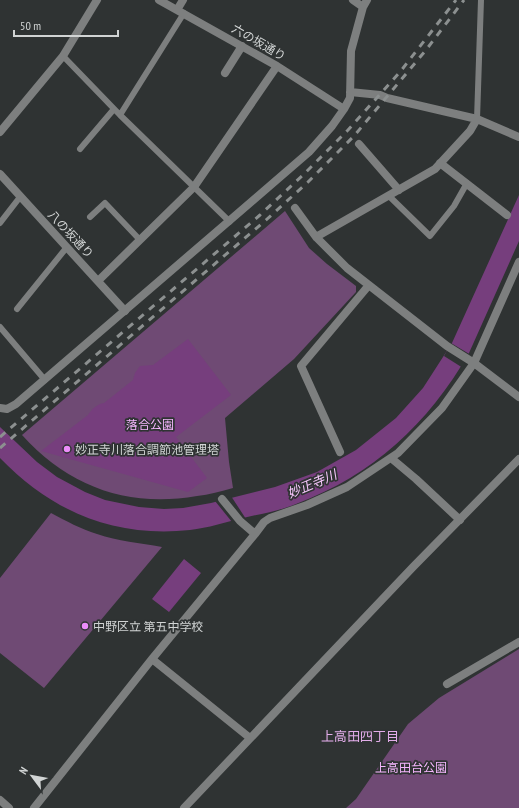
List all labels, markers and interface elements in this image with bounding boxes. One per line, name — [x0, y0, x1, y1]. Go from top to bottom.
scale bar — [14, 12, 118, 38]
text: 50 m — [20, 18, 41, 33]
street label: 六の坂通り — [229, 21, 289, 63]
street label: 八の坂通り — [45, 207, 97, 261]
park label: 落合公園 — [126, 417, 174, 432]
place label: 妙正寺川落合調節池管理塔 — [75, 442, 219, 457]
marker: 妙正寺川落合調節池管理塔 — [62, 444, 72, 454]
water label: 妙正寺川 — [285, 465, 341, 502]
place label: 中野区立 第五中学校 — [93, 619, 204, 634]
marker: 中野区立 第五中学校 — [80, 621, 90, 631]
district label: 上高田四丁目 — [321, 728, 399, 745]
north arrow — [12, 756, 52, 796]
park label: 上高田台公園 — [375, 760, 447, 775]
text: N — [16, 764, 31, 777]

